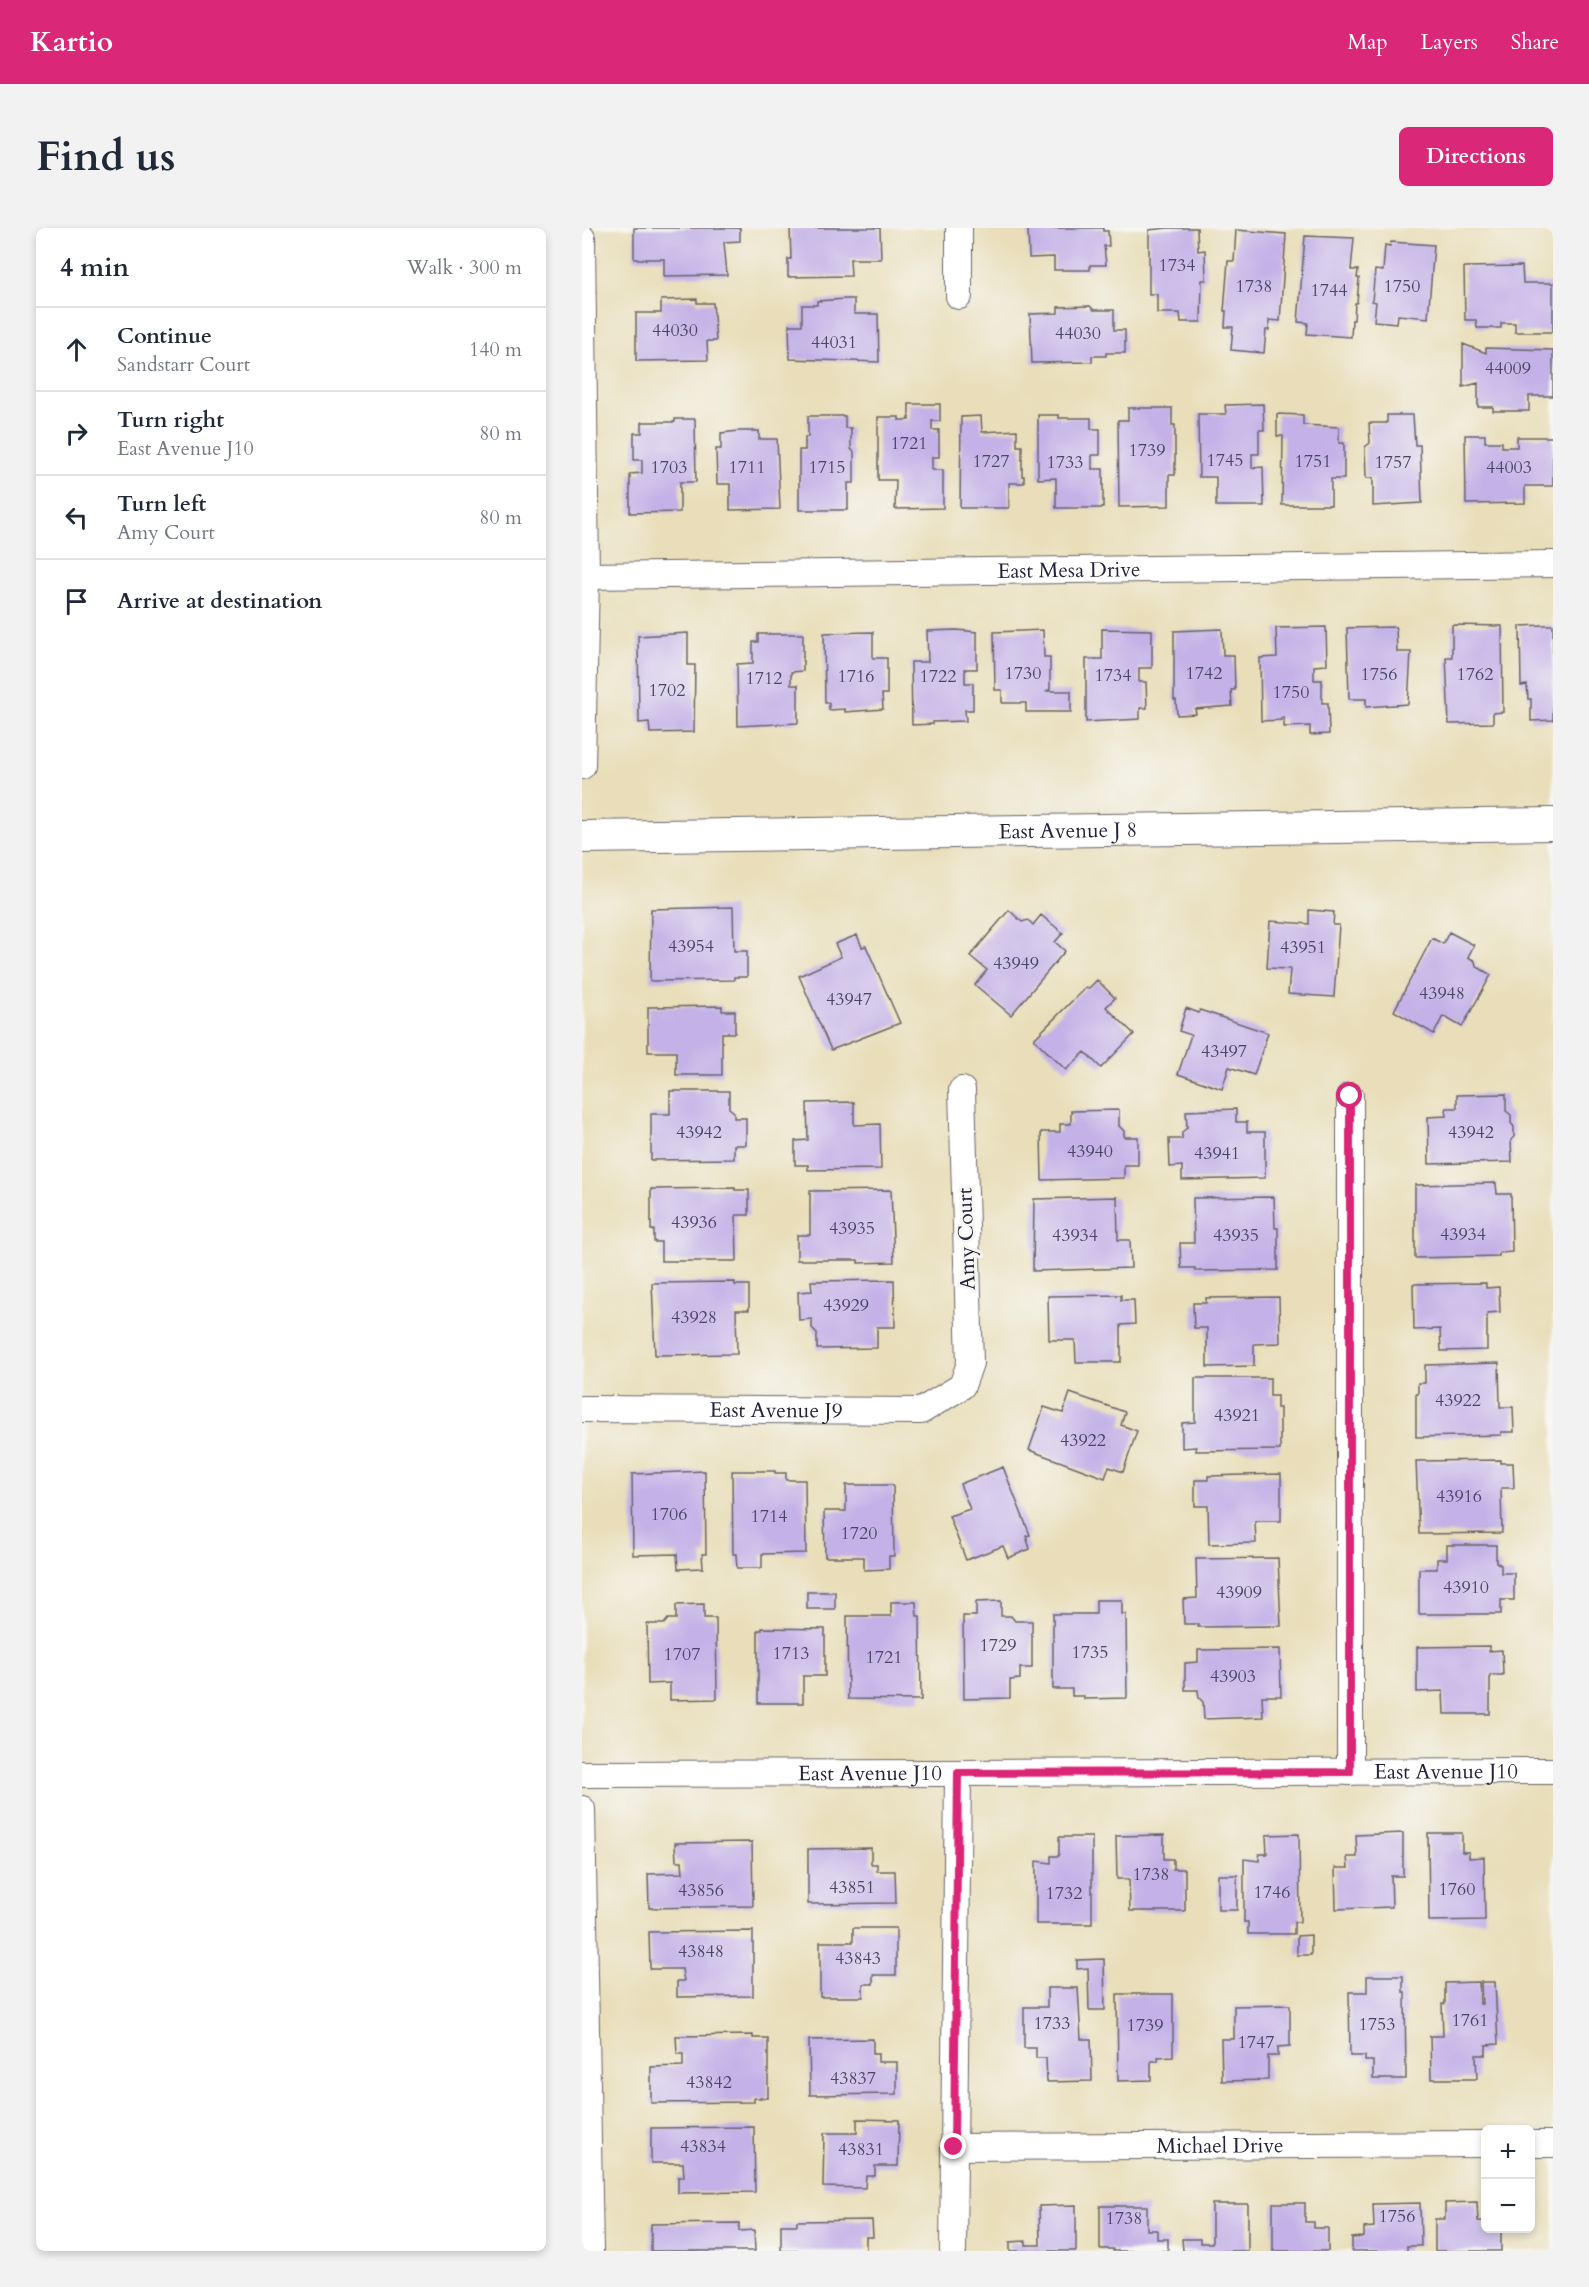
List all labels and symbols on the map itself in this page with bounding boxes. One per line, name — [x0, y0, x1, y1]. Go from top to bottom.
house number: 1734 — [1159, 253, 1195, 278]
house number: 1738 — [1236, 274, 1272, 299]
house number: 1750 — [1384, 274, 1420, 299]
house number: 1744 — [1311, 278, 1347, 303]
house number: 44030 — [652, 318, 698, 343]
house number: 44030 — [1055, 321, 1101, 346]
house number: 44031 — [811, 330, 857, 355]
house number: 44009 — [1485, 356, 1531, 381]
house number: 1721 — [891, 431, 927, 456]
house number: 1739 — [1129, 438, 1165, 463]
house number: 1745 — [1207, 448, 1243, 473]
house number: 1727 — [973, 449, 1009, 474]
house number: 1751 — [1295, 449, 1331, 474]
house number: 1733 — [1047, 450, 1083, 475]
house number: 1757 — [1375, 450, 1411, 475]
house number: 1703 — [651, 455, 687, 480]
house number: 1711 — [729, 455, 765, 480]
house number: 1715 — [809, 455, 845, 480]
house number: 44003 — [1486, 455, 1532, 480]
street label: East Mesa Drive — [997, 555, 1141, 586]
house number: 1730 — [1005, 661, 1041, 686]
house number: 1742 — [1186, 661, 1222, 686]
house number: 1756 — [1361, 662, 1397, 687]
house number: 1762 — [1457, 662, 1493, 687]
house number: 1734 — [1095, 663, 1131, 688]
house number: 1716 — [838, 664, 874, 689]
house number: 1722 — [920, 664, 956, 689]
house number: 1712 — [746, 666, 782, 691]
house number: 1702 — [649, 678, 685, 703]
house number: 1750 — [1273, 680, 1309, 705]
street label: East Avenue J 8 — [998, 816, 1137, 846]
house number: 43954 — [668, 934, 714, 959]
house number: 43951 — [1280, 935, 1326, 960]
house number: 43949 — [993, 951, 1039, 976]
house number: 43948 — [1419, 981, 1465, 1006]
house number: 43947 — [826, 987, 872, 1012]
house number: 43497 — [1201, 1039, 1247, 1064]
route start — [1336, 1082, 1362, 1108]
house number: 43942 — [676, 1120, 722, 1145]
house number: 43942 — [1448, 1120, 1494, 1145]
house number: 43940 — [1067, 1139, 1113, 1164]
house number: 43941 — [1194, 1141, 1240, 1166]
street label: Amy Court — [950, 1187, 983, 1291]
house number: 43936 — [671, 1210, 717, 1235]
house number: 43935 — [829, 1216, 875, 1241]
house number: 43934 — [1440, 1222, 1486, 1247]
house number: 43934 — [1052, 1223, 1098, 1248]
house number: 43935 — [1213, 1223, 1259, 1248]
house number: 43929 — [823, 1293, 869, 1318]
house number: 43928 — [671, 1305, 717, 1330]
house number: 43922 — [1435, 1388, 1481, 1413]
street label: East Avenue J9 — [709, 1396, 843, 1426]
house number: 43921 — [1214, 1403, 1260, 1428]
house number: 43922 — [1060, 1428, 1106, 1453]
house number: 43916 — [1436, 1484, 1482, 1509]
house number: 1706 — [651, 1502, 687, 1527]
house number: 1714 — [751, 1504, 787, 1529]
house number: 1720 — [841, 1521, 877, 1546]
house number: 43910 — [1443, 1575, 1489, 1600]
house number: 43909 — [1216, 1580, 1262, 1605]
house number: 1729 — [980, 1633, 1016, 1658]
house number: 1735 — [1072, 1640, 1108, 1665]
house number: 1713 — [773, 1641, 809, 1666]
house number: 1707 — [664, 1642, 700, 1667]
house number: 1721 — [866, 1645, 902, 1670]
house number: 43903 — [1210, 1664, 1256, 1689]
street label: East Avenue J10 — [1374, 1757, 1518, 1787]
street label: East Avenue J10 — [798, 1759, 942, 1788]
house number: 1738 — [1133, 1862, 1169, 1887]
house number: 43851 — [829, 1875, 875, 1900]
house number: 1760 — [1439, 1877, 1475, 1902]
house number: 43856 — [678, 1878, 724, 1903]
house number: 1746 — [1254, 1880, 1290, 1905]
house number: 1732 — [1046, 1881, 1082, 1906]
house number: 43848 — [678, 1939, 724, 1964]
house number: 43843 — [835, 1946, 881, 1971]
house number: 1761 — [1452, 2008, 1488, 2033]
house number: 1733 — [1034, 2011, 1070, 2036]
house number: 1753 — [1359, 2012, 1395, 2037]
house number: 1739 — [1127, 2013, 1163, 2038]
house number: 1747 — [1238, 2030, 1274, 2055]
house number: 43837 — [830, 2066, 876, 2091]
house number: 43842 — [686, 2070, 732, 2095]
street label: Michael Drive — [1156, 2131, 1284, 2161]
route end — [940, 2133, 966, 2159]
house number: 43834 — [680, 2134, 726, 2159]
house number: 43831 — [838, 2137, 884, 2162]
house number: 1756 — [1379, 2204, 1415, 2229]
house number: 1738 — [1106, 2206, 1142, 2231]

